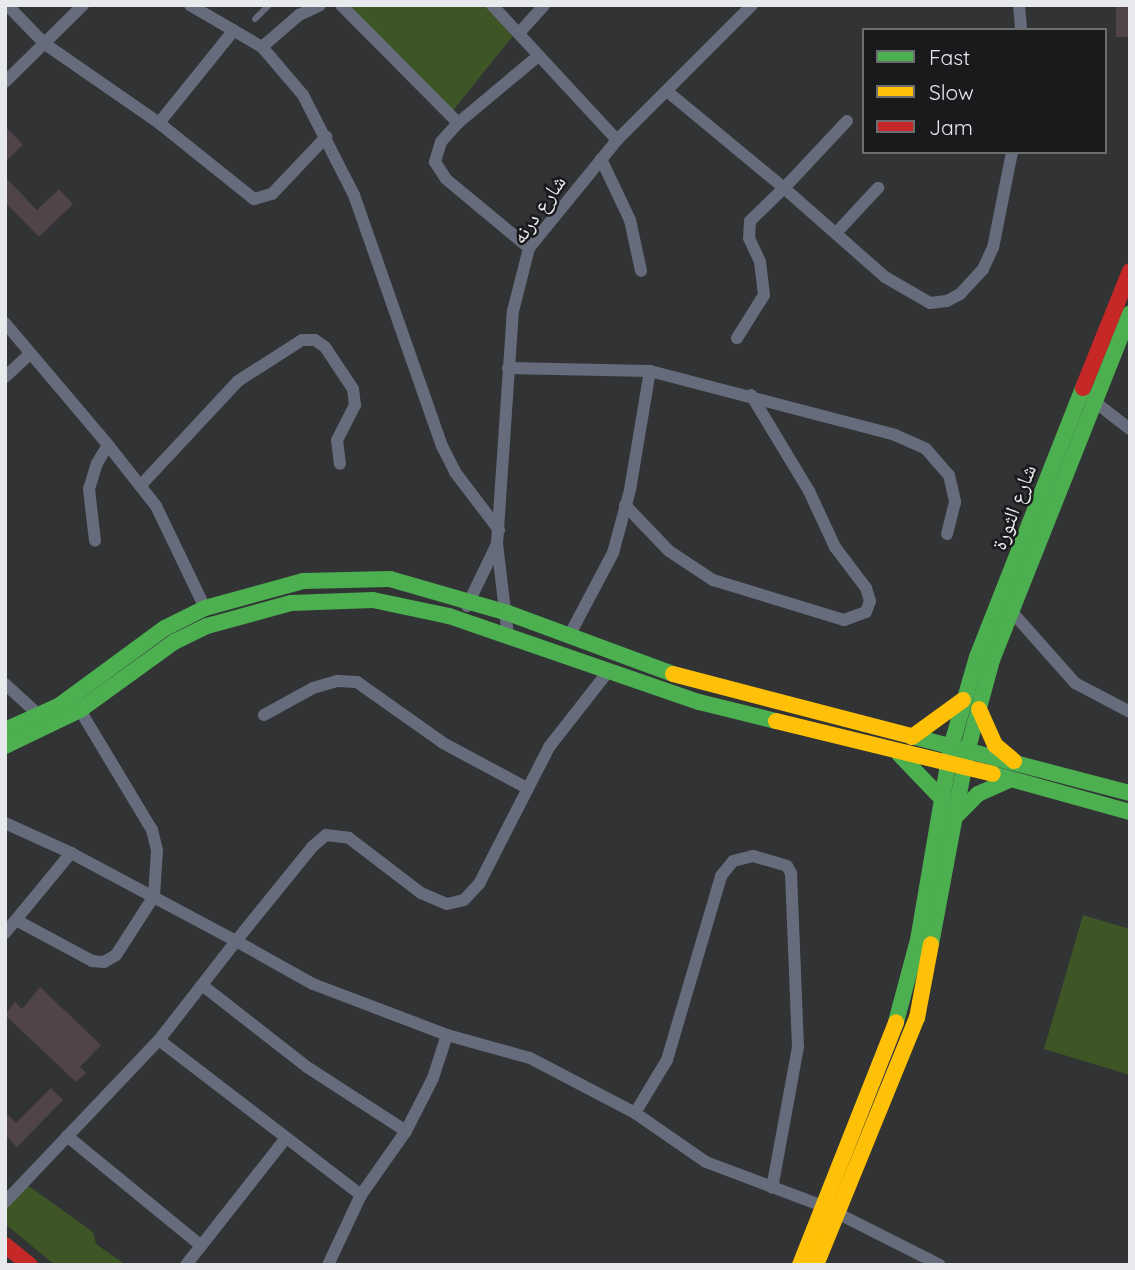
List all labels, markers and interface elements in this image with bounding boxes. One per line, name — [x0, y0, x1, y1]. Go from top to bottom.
legend — [862, 28, 1107, 154]
text: Fast — [929, 44, 970, 70]
text: Slow — [929, 79, 974, 105]
text: Jam — [929, 114, 973, 140]
street label: شارع درنه — [505, 170, 571, 248]
street label: شارع الثورة — [985, 461, 1041, 553]

